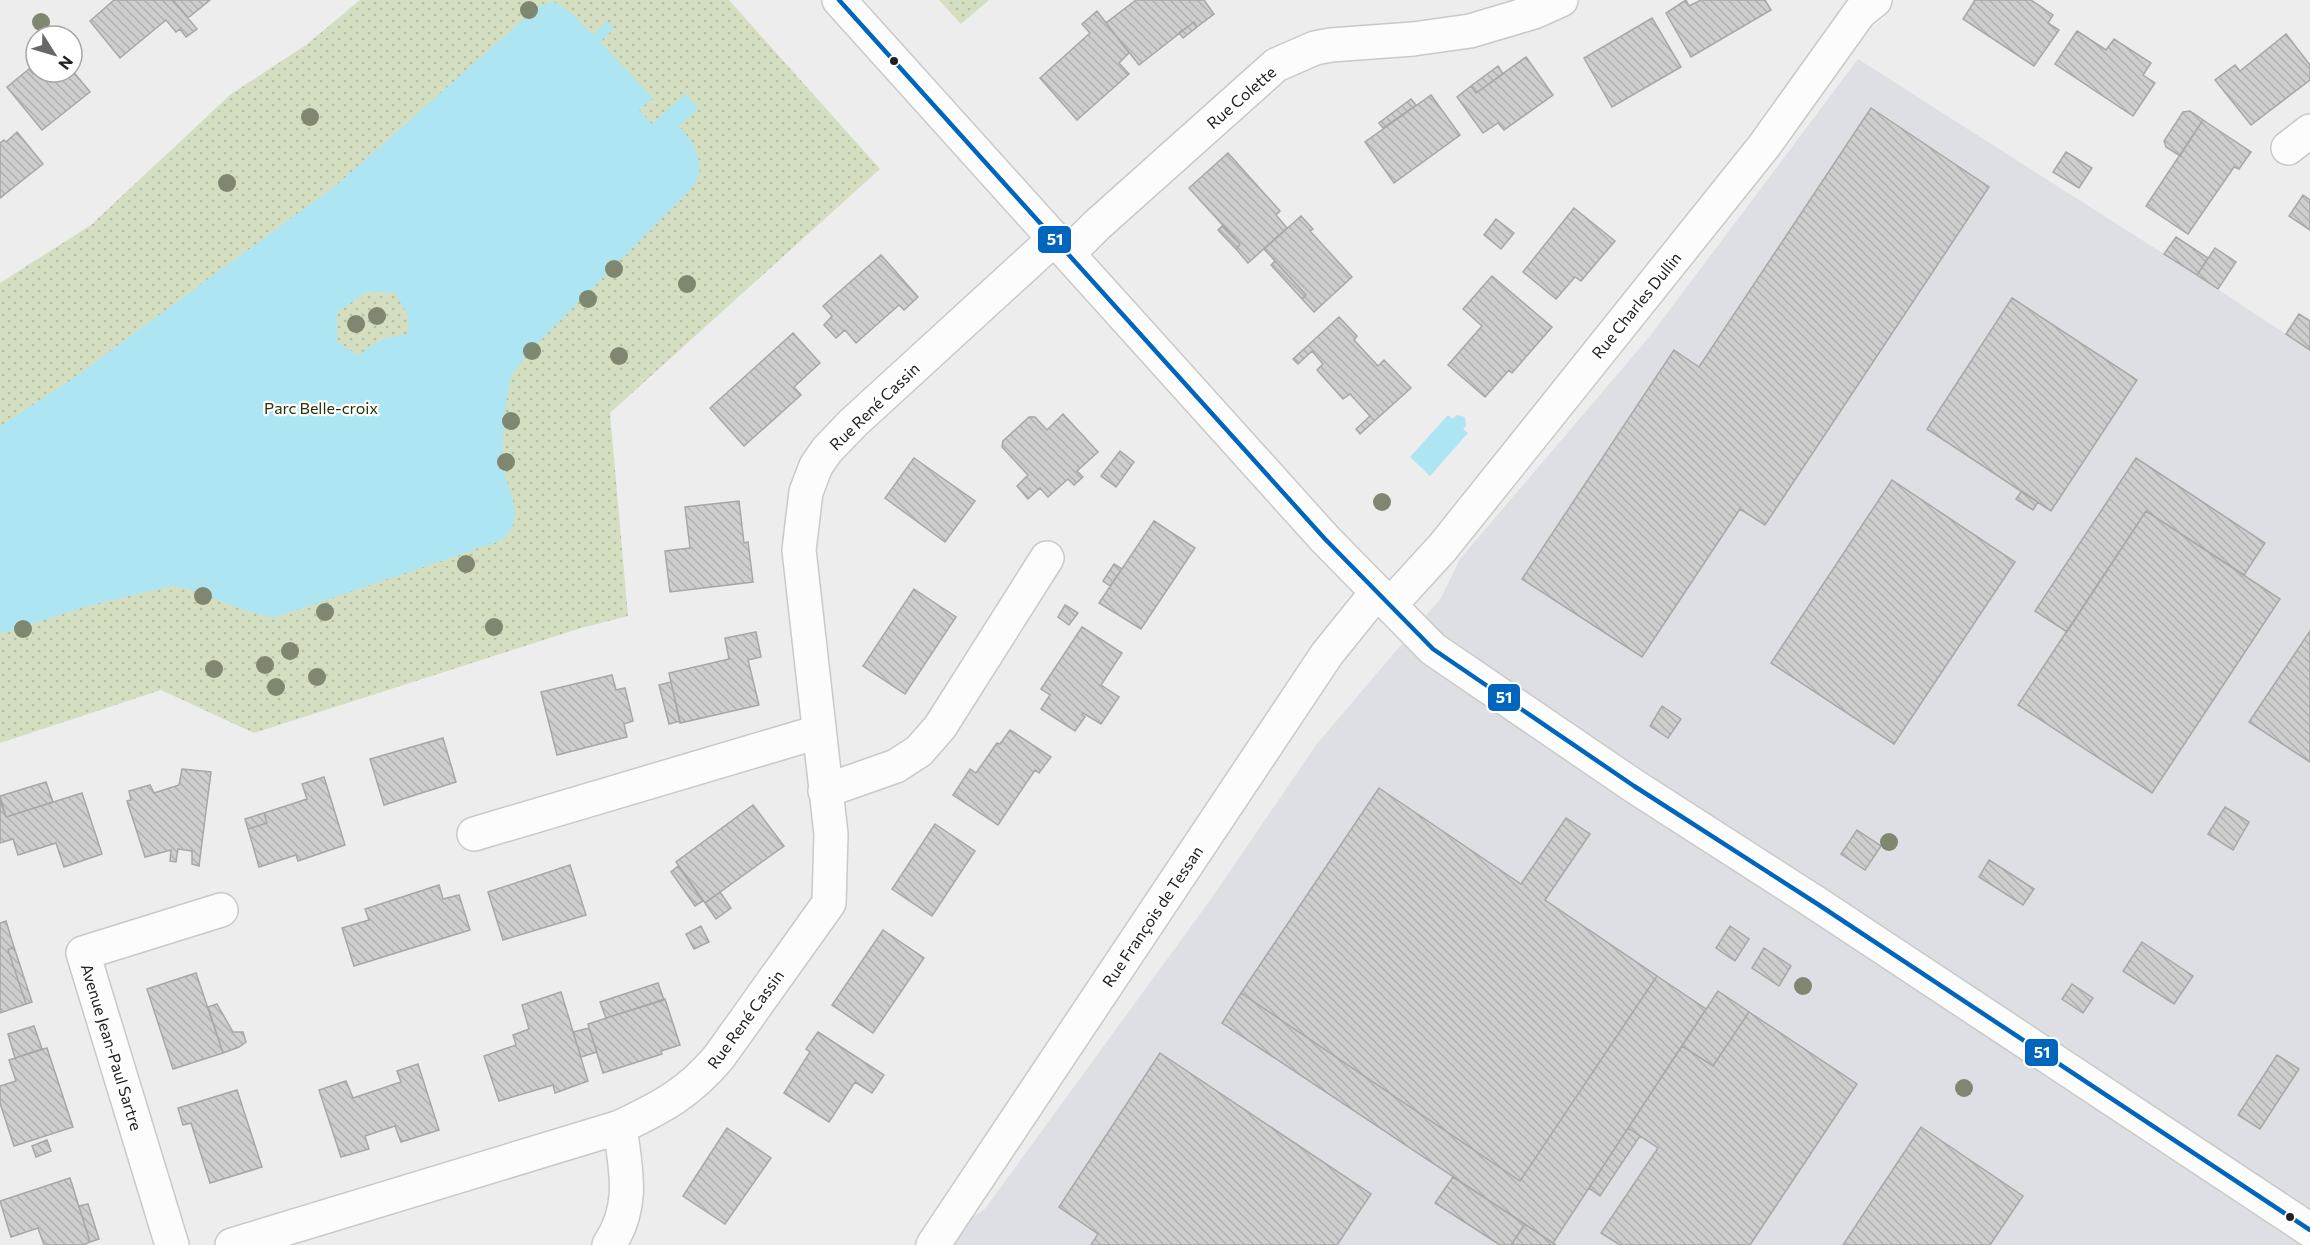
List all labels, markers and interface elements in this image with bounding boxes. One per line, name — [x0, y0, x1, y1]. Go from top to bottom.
north arrow — [24, 24, 84, 84]
text: N — [55, 53, 78, 74]
unlabelled marker — [888, 55, 900, 67]
street label: Rue Colette — [1203, 62, 1279, 132]
line badge: 51 — [1037, 225, 1072, 254]
text: 51 — [1047, 229, 1063, 248]
street label: Rue Charles Dullin — [1587, 248, 1685, 362]
street label: Rue René Cassin — [825, 358, 923, 454]
park label: Parc Belle-croix — [264, 398, 378, 417]
line badge: 51 — [1487, 683, 1521, 712]
text: 51 — [1496, 687, 1512, 706]
street label: Rue François de Tessan — [1098, 842, 1206, 990]
street label: Avenue Jean-Paul Sartre — [78, 961, 146, 1133]
street label: Rue René Cassin — [703, 966, 787, 1072]
line badge: 51 — [2024, 1038, 2059, 1067]
text: 51 — [2034, 1042, 2050, 1061]
unlabelled marker — [2284, 1211, 2296, 1223]

